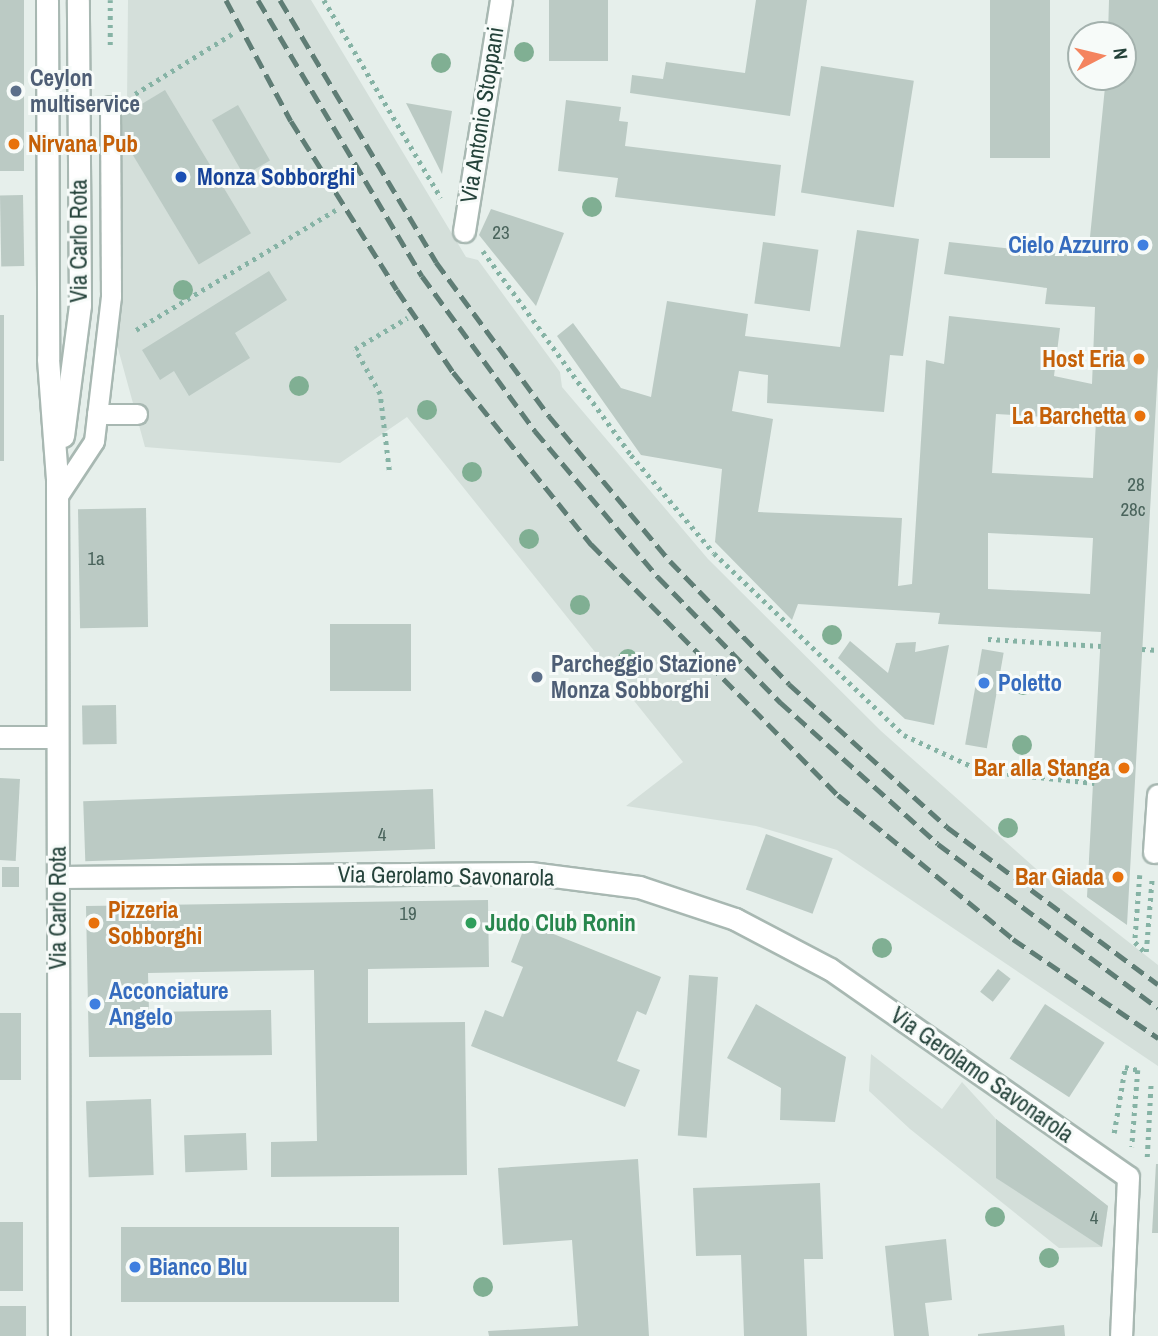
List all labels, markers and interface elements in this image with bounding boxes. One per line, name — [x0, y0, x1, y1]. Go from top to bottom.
north arrow — [1067, 21, 1137, 91]
street label: Via Antonio Stoppani — [454, 24, 510, 206]
text: N — [1107, 47, 1134, 61]
place label: Ceylon multiservice — [30, 64, 140, 118]
marker: Ceylon multiservice — [8, 83, 24, 99]
place label: Nirvana Pub — [28, 130, 138, 158]
marker: Nirvana Pub — [6, 136, 22, 152]
place label: Monza Sobborghi — [197, 163, 355, 191]
marker: Monza Sobborghi — [171, 167, 191, 187]
street label: Via Carlo Rota — [65, 179, 93, 303]
house number: 23 — [492, 222, 510, 244]
place label: Cielo Azzurro — [1007, 231, 1129, 259]
marker: Cielo Azzurro — [1135, 237, 1151, 253]
place label: Host Eria — [1042, 345, 1125, 373]
marker: Host Eria — [1131, 351, 1147, 367]
place label: La Barchetta — [1012, 402, 1126, 430]
marker: La Barchetta — [1132, 408, 1148, 424]
house number: 28 — [1127, 474, 1145, 496]
house number: 28c — [1120, 499, 1146, 521]
house number: 1a — [87, 548, 105, 570]
place label: Parcheggio Stazione Monza Sobborghi — [551, 650, 737, 704]
marker: Parcheggio Stazione Monza Sobborghi — [529, 669, 545, 685]
place label: Poletto — [998, 669, 1062, 697]
marker: Poletto — [976, 675, 992, 691]
place label: Bar alla Stanga — [974, 754, 1110, 782]
marker: Bar alla Stanga — [1116, 760, 1132, 776]
house number: 4 — [378, 824, 386, 846]
street label: Via Carlo Rota — [44, 846, 72, 970]
street label: Via Gerolamo Savonarola — [337, 860, 555, 892]
place label: Bar Giada — [1015, 863, 1104, 891]
marker: Bar Giada — [1110, 869, 1126, 885]
place label: Pizzeria Sobborghi — [108, 896, 202, 950]
house number: 19 — [399, 903, 417, 925]
place label: Judo Club Ronin — [485, 909, 636, 937]
marker: Pizzeria Sobborghi — [86, 915, 102, 931]
marker: Judo Club Ronin — [463, 915, 479, 931]
place label: Acconciature Angelo — [109, 977, 228, 1031]
marker: Acconciature Angelo — [87, 996, 103, 1012]
street label: Via Gerolamo Savonarola — [885, 1002, 1079, 1148]
house number: 4 — [1090, 1207, 1098, 1229]
place label: Bianco Blu — [149, 1253, 248, 1281]
marker: Bianco Blu — [127, 1259, 143, 1275]

